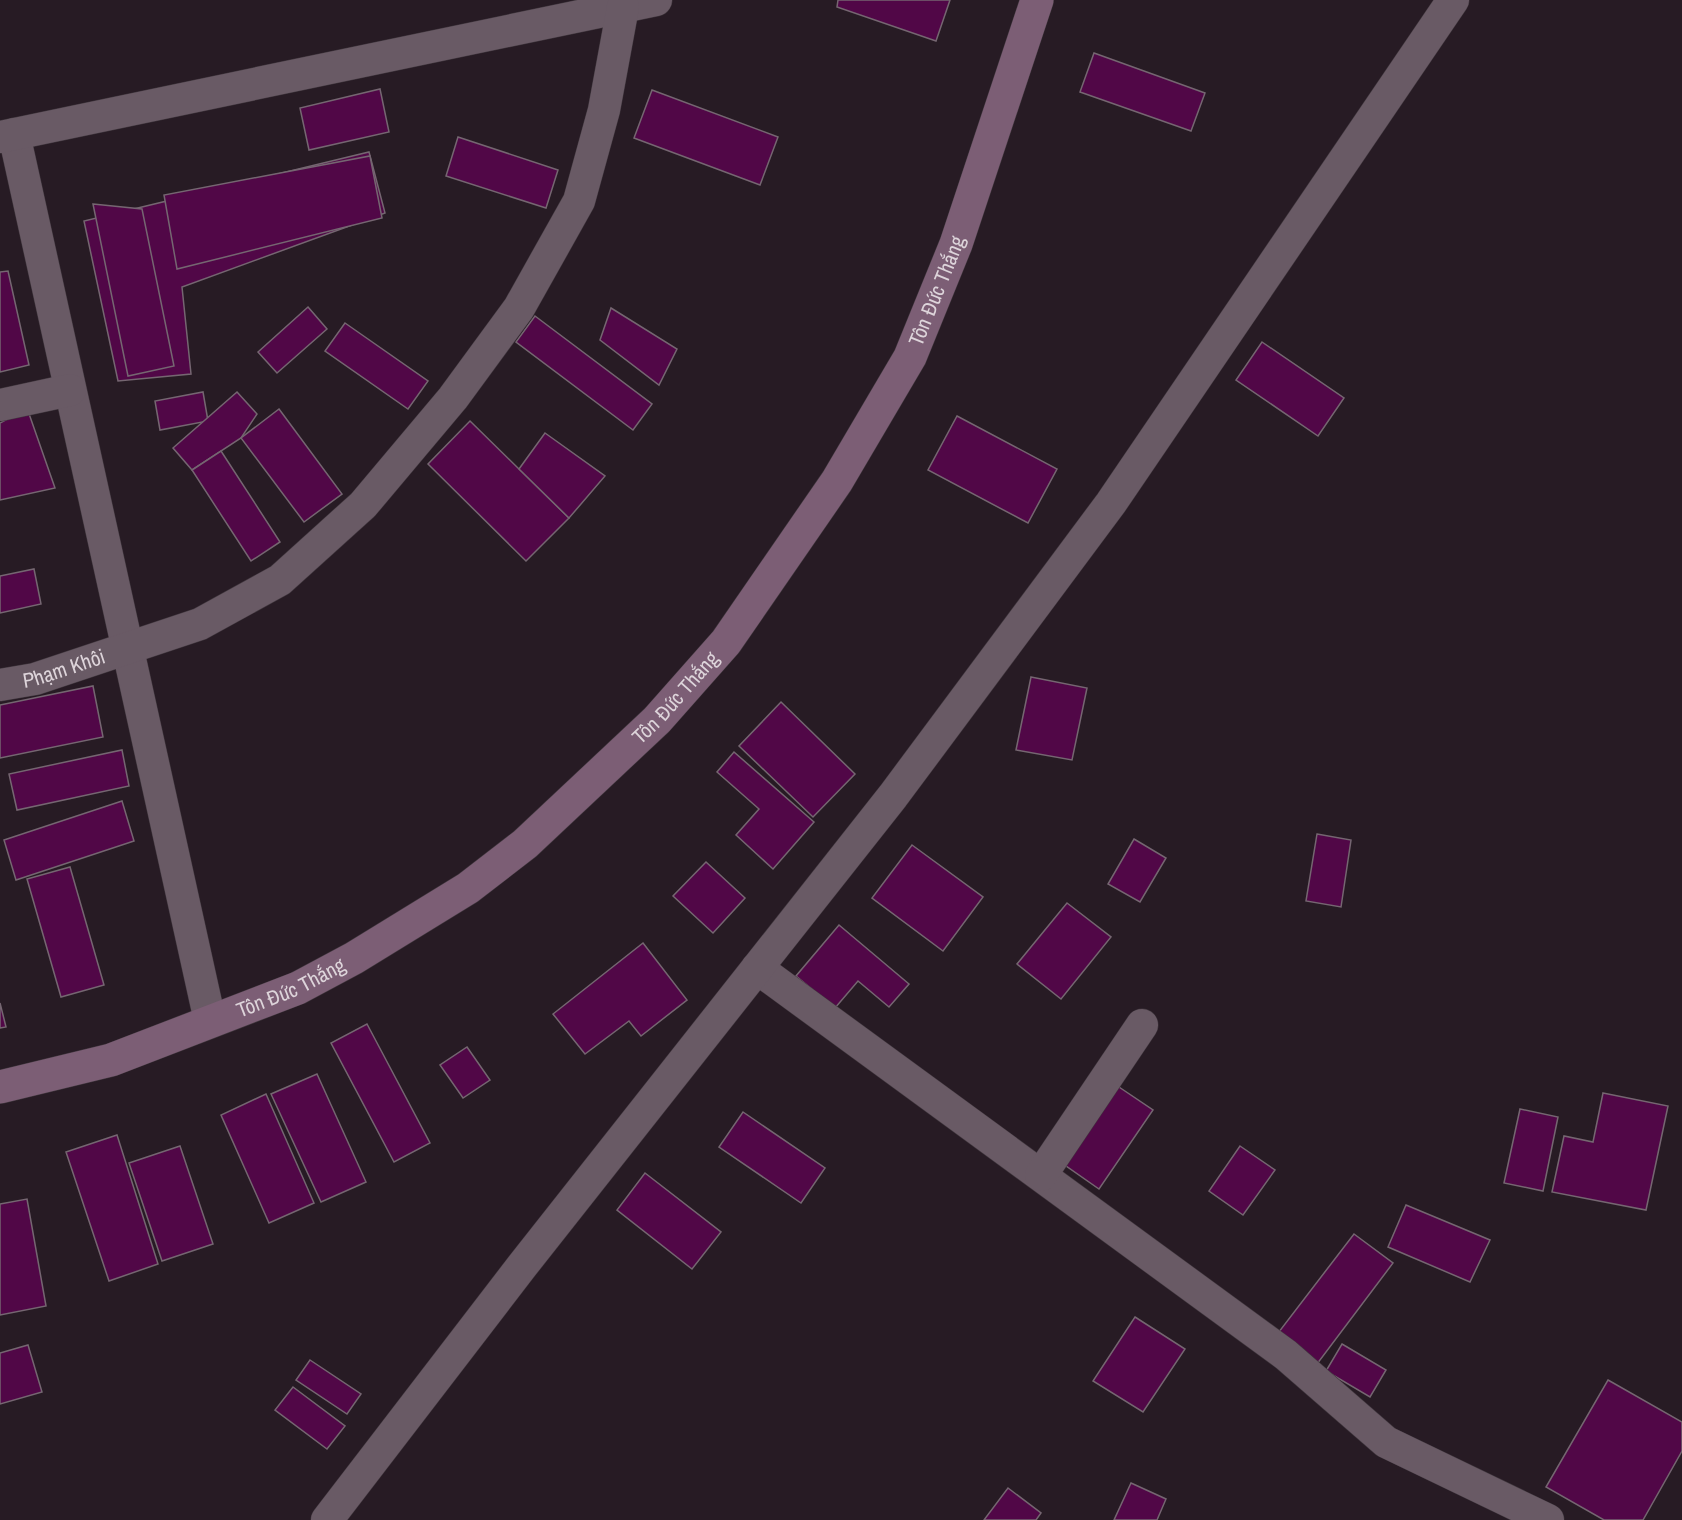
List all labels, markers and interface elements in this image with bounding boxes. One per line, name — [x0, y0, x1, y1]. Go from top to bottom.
street label: Tôn Đức Thắng — [901, 232, 972, 350]
street label: Phạm Khôi — [21, 642, 109, 695]
street label: Tôn Đức Thắng — [625, 644, 726, 750]
street label: Tôn Đức Thắng — [232, 950, 351, 1024]

